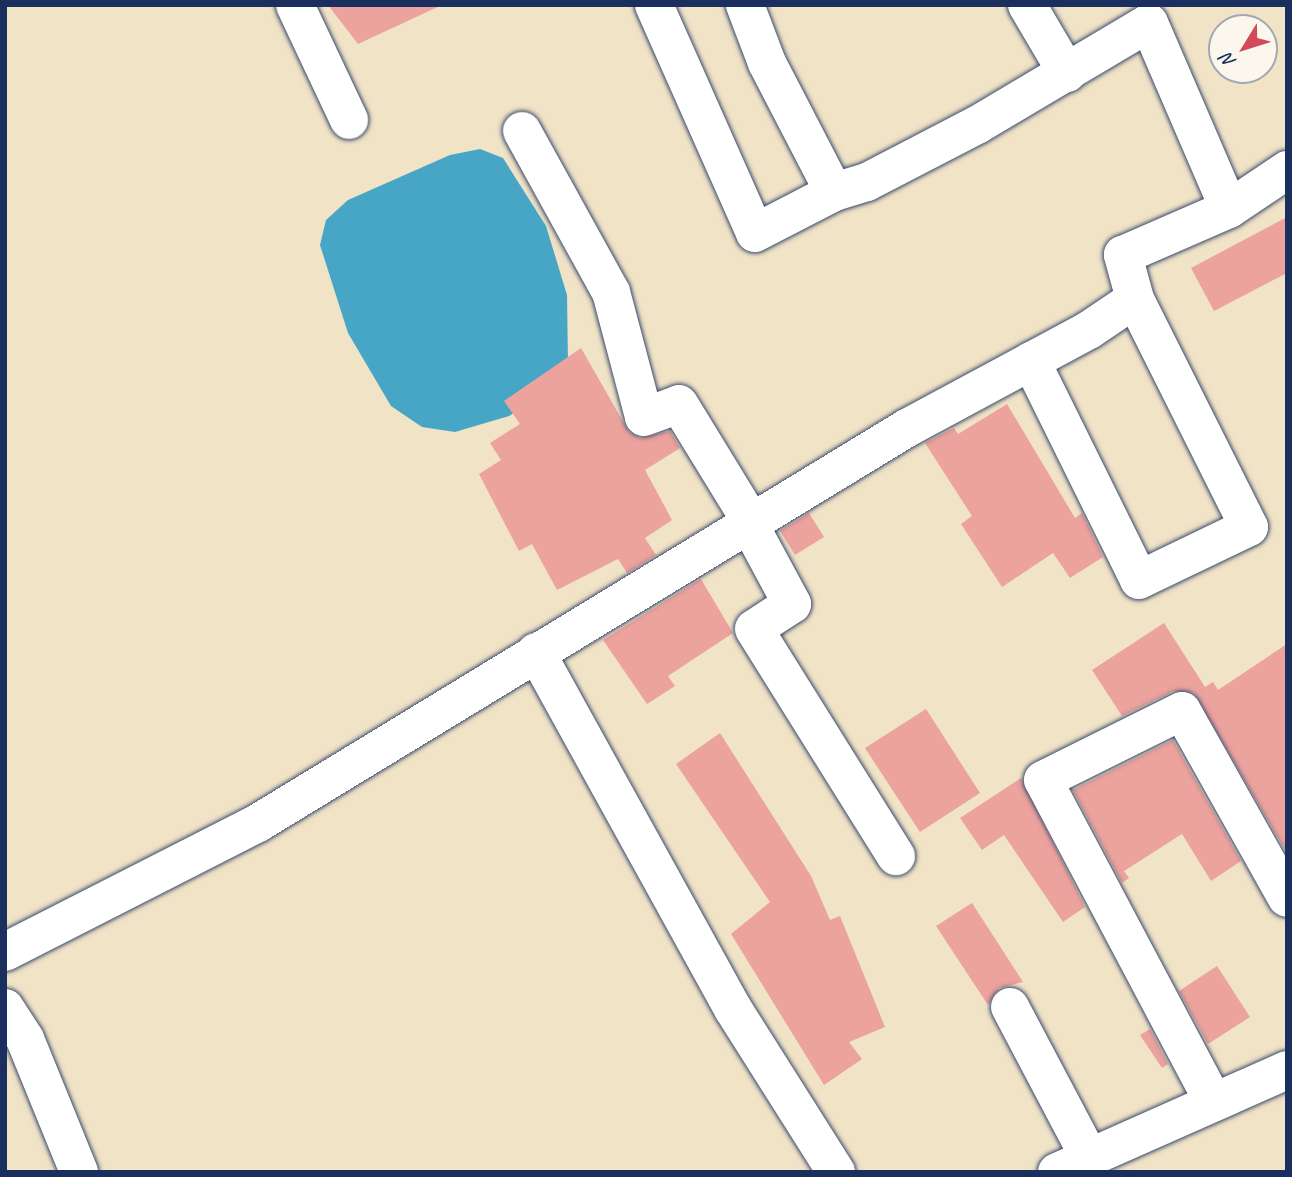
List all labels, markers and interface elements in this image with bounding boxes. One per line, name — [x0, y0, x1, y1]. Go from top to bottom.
north arrow — [1208, 14, 1278, 84]
text: N — [1215, 49, 1241, 73]

